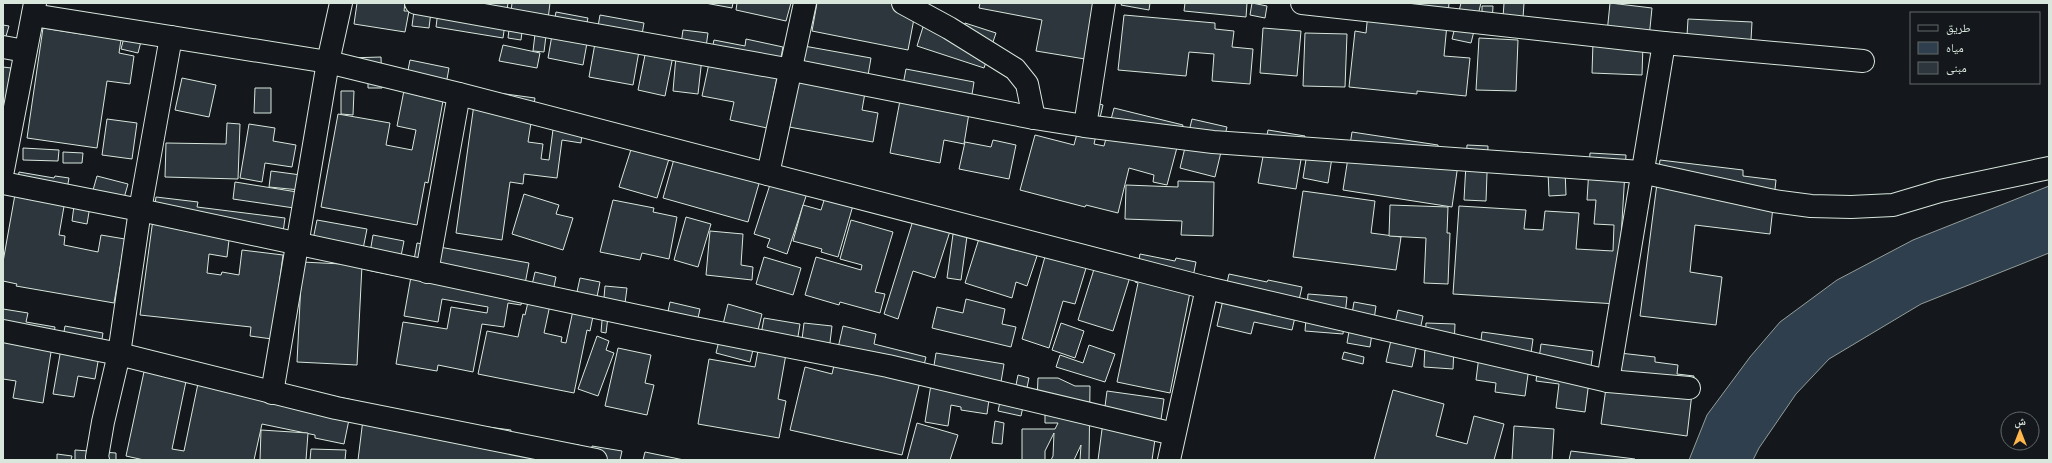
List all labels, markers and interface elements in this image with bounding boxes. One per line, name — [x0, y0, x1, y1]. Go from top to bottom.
legend — [1910, 12, 2040, 84]
text: طريق — [1946, 21, 1971, 35]
text: مياه — [1946, 41, 1964, 55]
text: مبنى — [1946, 61, 1967, 75]
north arrow — [2000, 411, 2040, 451]
text: ش — [2014, 415, 2026, 429]

